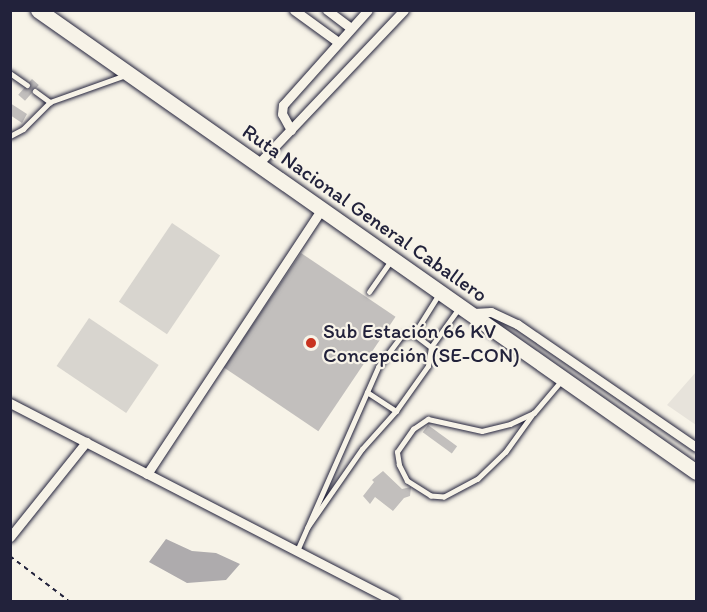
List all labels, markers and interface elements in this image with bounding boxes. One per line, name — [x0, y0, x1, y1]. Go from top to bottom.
street label: Ruta Nacional General Caballero — [237, 118, 493, 308]
place label: Sub Estación 66 KV Concepción (SE-CON) — [323, 318, 520, 368]
marker: Sub Estación 66 KV Concepción (SE-CON) — [304, 336, 318, 350]

